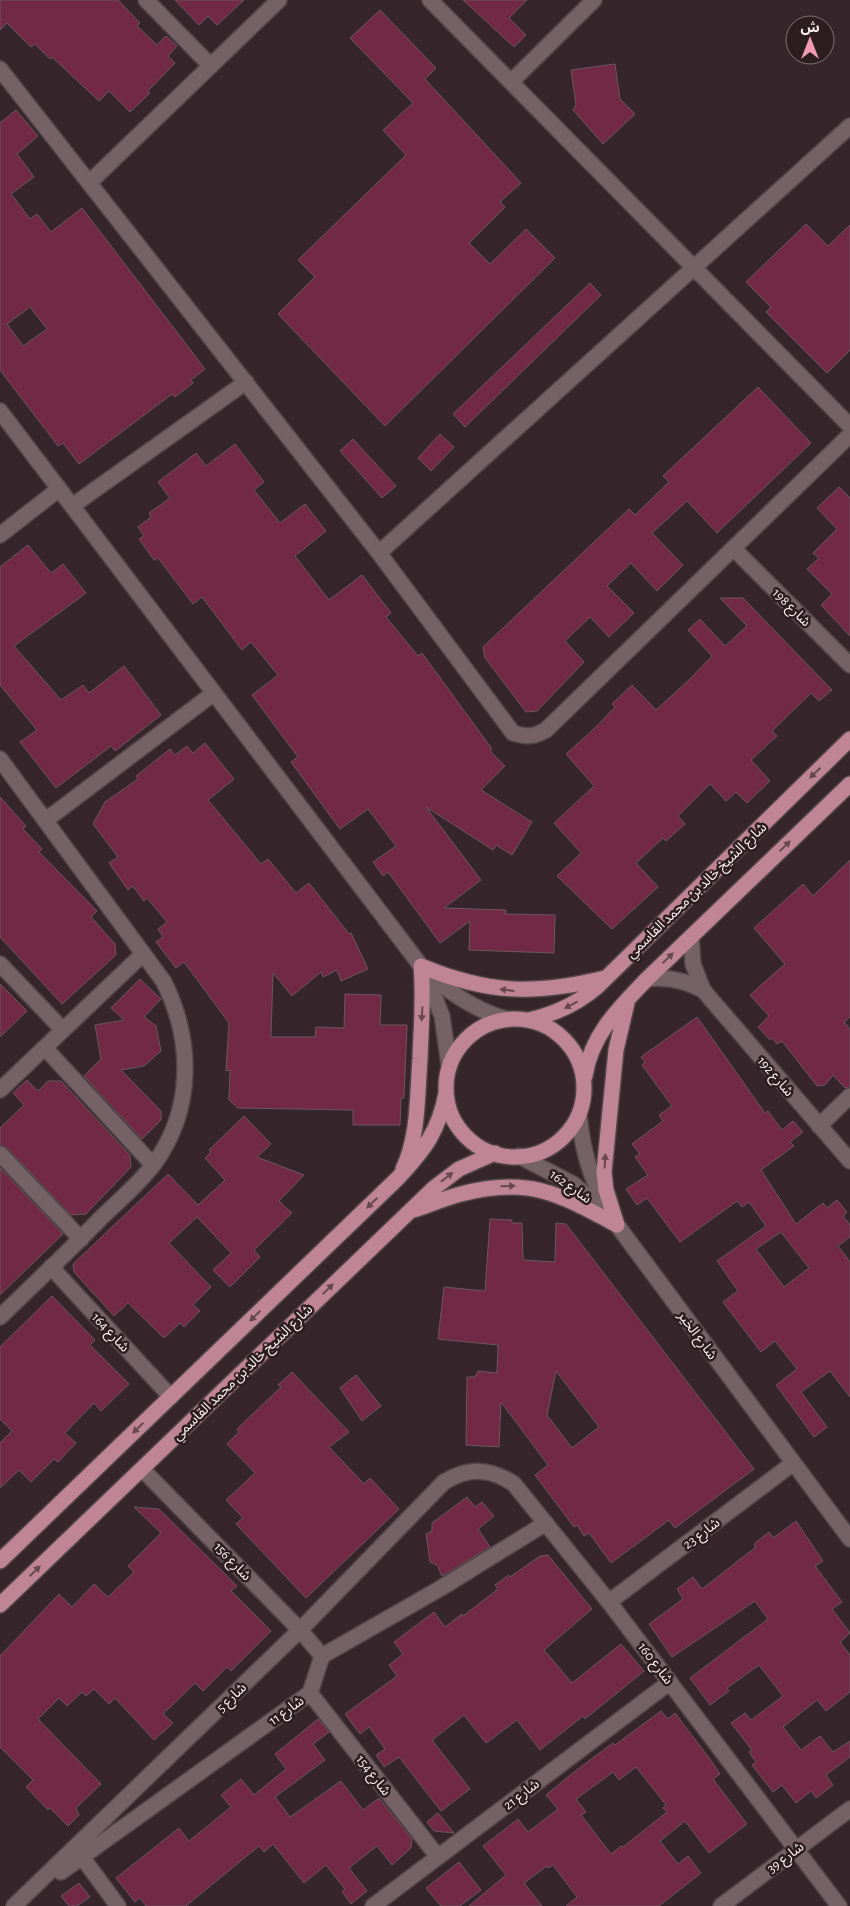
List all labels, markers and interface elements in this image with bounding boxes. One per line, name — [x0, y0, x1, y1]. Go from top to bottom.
north arrow — [785, 15, 835, 65]
text: ش — [800, 21, 820, 35]
street label: شارع 198 — [767, 586, 813, 632]
one-way arrow — [809, 767, 821, 779]
street label: شارع الشيخ خالد بن محمد القاسمي — [624, 820, 772, 964]
one-way arrow — [779, 840, 791, 852]
one-way arrow — [662, 953, 674, 965]
one-way arrow — [498, 986, 514, 994]
one-way arrow — [564, 1001, 578, 1009]
one-way arrow — [418, 1007, 426, 1023]
street label: شارع 192 — [752, 1054, 796, 1101]
one-way arrow — [601, 1152, 609, 1168]
street label: شارع 162 — [545, 1167, 594, 1209]
one-way arrow — [440, 1172, 453, 1183]
one-way arrow — [500, 1182, 516, 1190]
one-way arrow — [366, 1197, 378, 1209]
one-way arrow — [322, 1283, 334, 1295]
street label: شارع الشيخ خالد بن محمد القاسمي — [170, 1302, 318, 1446]
street label: شارع الخير — [672, 1308, 719, 1364]
street label: شارع 164 — [87, 1310, 132, 1357]
one-way arrow — [249, 1310, 261, 1322]
one-way arrow — [132, 1422, 144, 1434]
street label: شارع 23 — [681, 1516, 724, 1554]
street label: شارع 156 — [209, 1540, 254, 1586]
one-way arrow — [29, 1566, 41, 1578]
street label: شارع 160 — [633, 1640, 675, 1689]
street label: شارع 5 — [214, 1680, 251, 1717]
street label: شارع 11 — [267, 1694, 308, 1730]
street label: شارع 154 — [351, 1753, 393, 1800]
street label: شارع 21 — [501, 1777, 544, 1815]
street label: شارع 39 — [765, 1840, 808, 1878]

